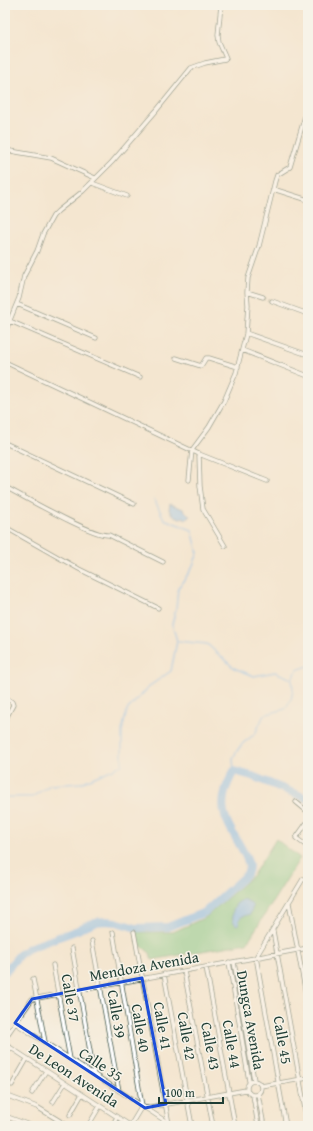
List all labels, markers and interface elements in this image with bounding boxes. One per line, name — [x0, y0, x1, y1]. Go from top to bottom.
street label: Mendoza Avenida — [88, 946, 200, 986]
street label: Dungca Avenida — [232, 969, 270, 1071]
street label: Calle 37 — [56, 972, 86, 1024]
street label: Calle 39 — [102, 988, 132, 1040]
street label: Calle 41 — [148, 1000, 178, 1052]
street label: Calle 40 — [126, 1002, 156, 1054]
street label: Calle 42 — [172, 1010, 202, 1062]
street label: Calle 45 — [268, 1014, 298, 1066]
street label: Calle 44 — [217, 1018, 247, 1070]
street label: Calle 43 — [196, 1020, 226, 1072]
street label: De Leon Avenida — [25, 1038, 123, 1112]
street label: Calle 35 — [75, 1042, 127, 1086]
scale bar — [159, 1079, 223, 1105]
text: 100 m — [165, 1084, 195, 1101]

